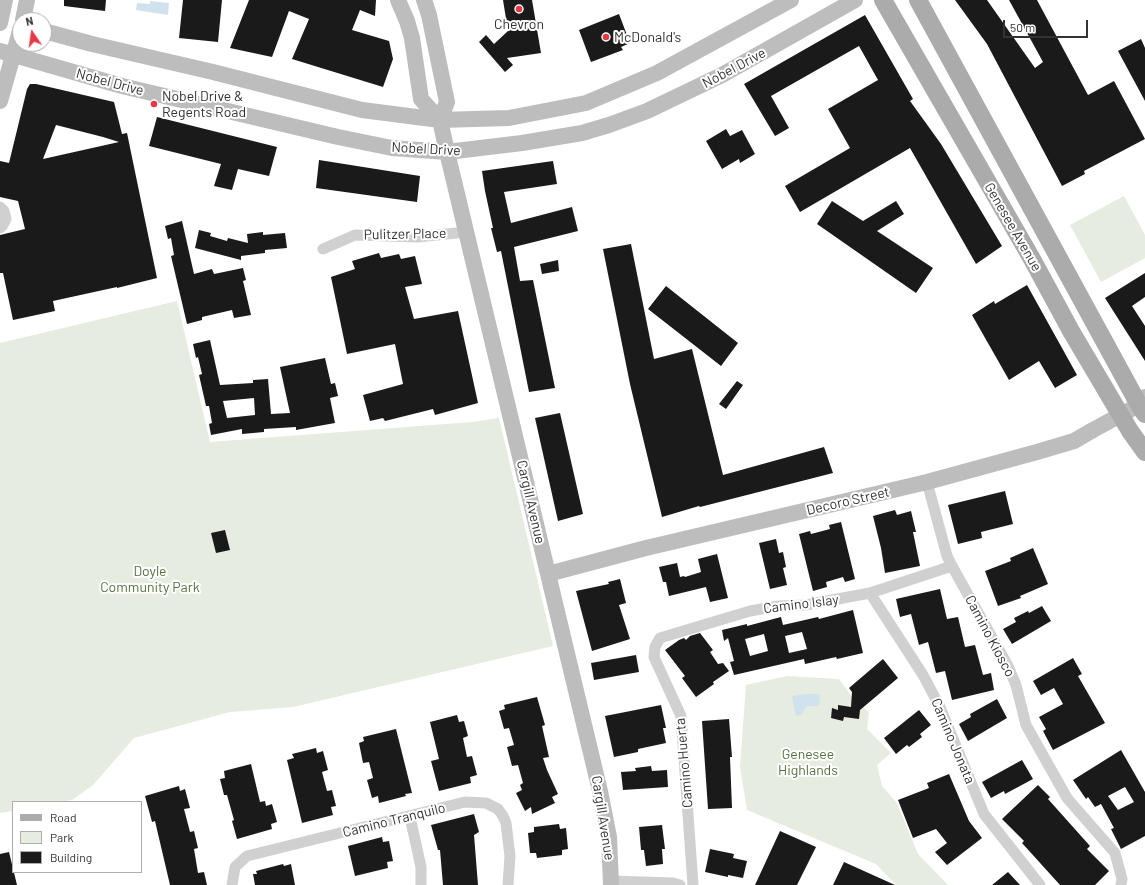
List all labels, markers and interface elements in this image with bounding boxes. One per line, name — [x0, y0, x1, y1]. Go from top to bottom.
marker: Chevron — [514, 4, 524, 14]
north arrow — [12, 12, 52, 52]
scale bar — [1005, 12, 1090, 38]
text: N — [24, 14, 34, 28]
place label: Chevron — [494, 16, 544, 32]
text: 50 m — [1010, 20, 1035, 34]
place label: McDonald's — [614, 29, 681, 45]
marker: McDonald's — [601, 32, 611, 42]
street label: Nobel Drive — [699, 44, 769, 92]
street label: Nobel Drive — [74, 65, 146, 99]
place label: Nobel Drive & Regents Road — [162, 88, 246, 120]
marker: Nobel Drive & Regents Road — [149, 99, 159, 109]
street label: Nobel Drive — [391, 139, 461, 159]
street label: Genesee Avenue — [981, 180, 1045, 274]
street label: Pulitzer Place — [364, 225, 446, 243]
street label: Cargill Avenue — [513, 459, 549, 545]
street label: Decoro Street — [805, 483, 891, 519]
park label: Doyle Community Park — [100, 563, 200, 596]
street label: Camino Islay — [762, 591, 840, 617]
street label: Camino Kiosco — [961, 592, 1019, 680]
street label: Camino Jonata — [927, 696, 979, 786]
street label: Camino Huerta — [672, 717, 696, 809]
park label: Genesee Highlands — [778, 746, 838, 778]
street label: Cargill Avenue — [588, 775, 618, 861]
street label: Camino Tranquilo — [341, 799, 447, 841]
legend — [12, 801, 142, 873]
text: Road — [50, 810, 77, 824]
text: Park — [50, 830, 74, 844]
text: Building — [50, 850, 92, 864]

